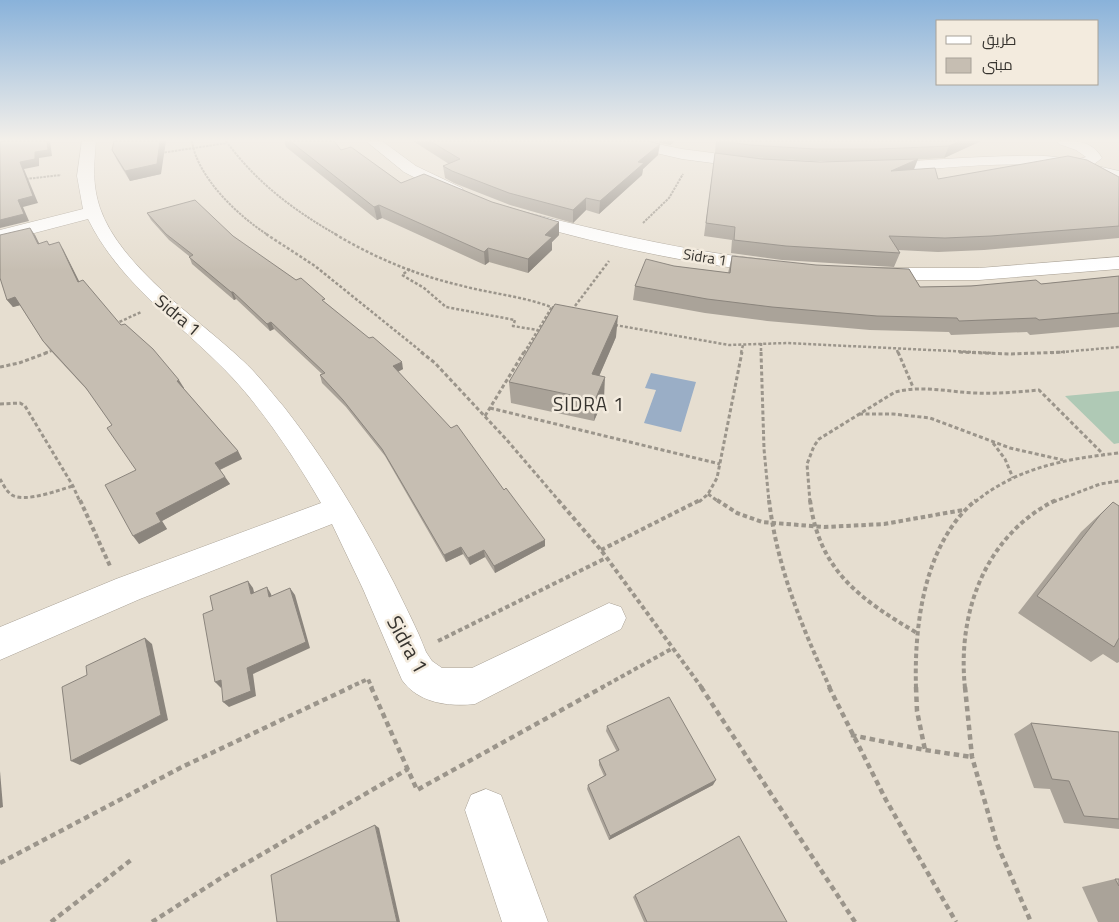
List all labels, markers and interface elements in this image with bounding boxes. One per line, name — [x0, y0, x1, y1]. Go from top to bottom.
legend — [936, 20, 1099, 85]
text: طريق — [982, 28, 1016, 51]
text: مبنى — [982, 53, 1013, 76]
street label: Sidra 1 — [682, 242, 728, 272]
street label: Sidra 1 — [149, 288, 207, 342]
district label: SIDRA 1 — [553, 389, 625, 418]
street label: Sidra 1 — [379, 609, 437, 679]

